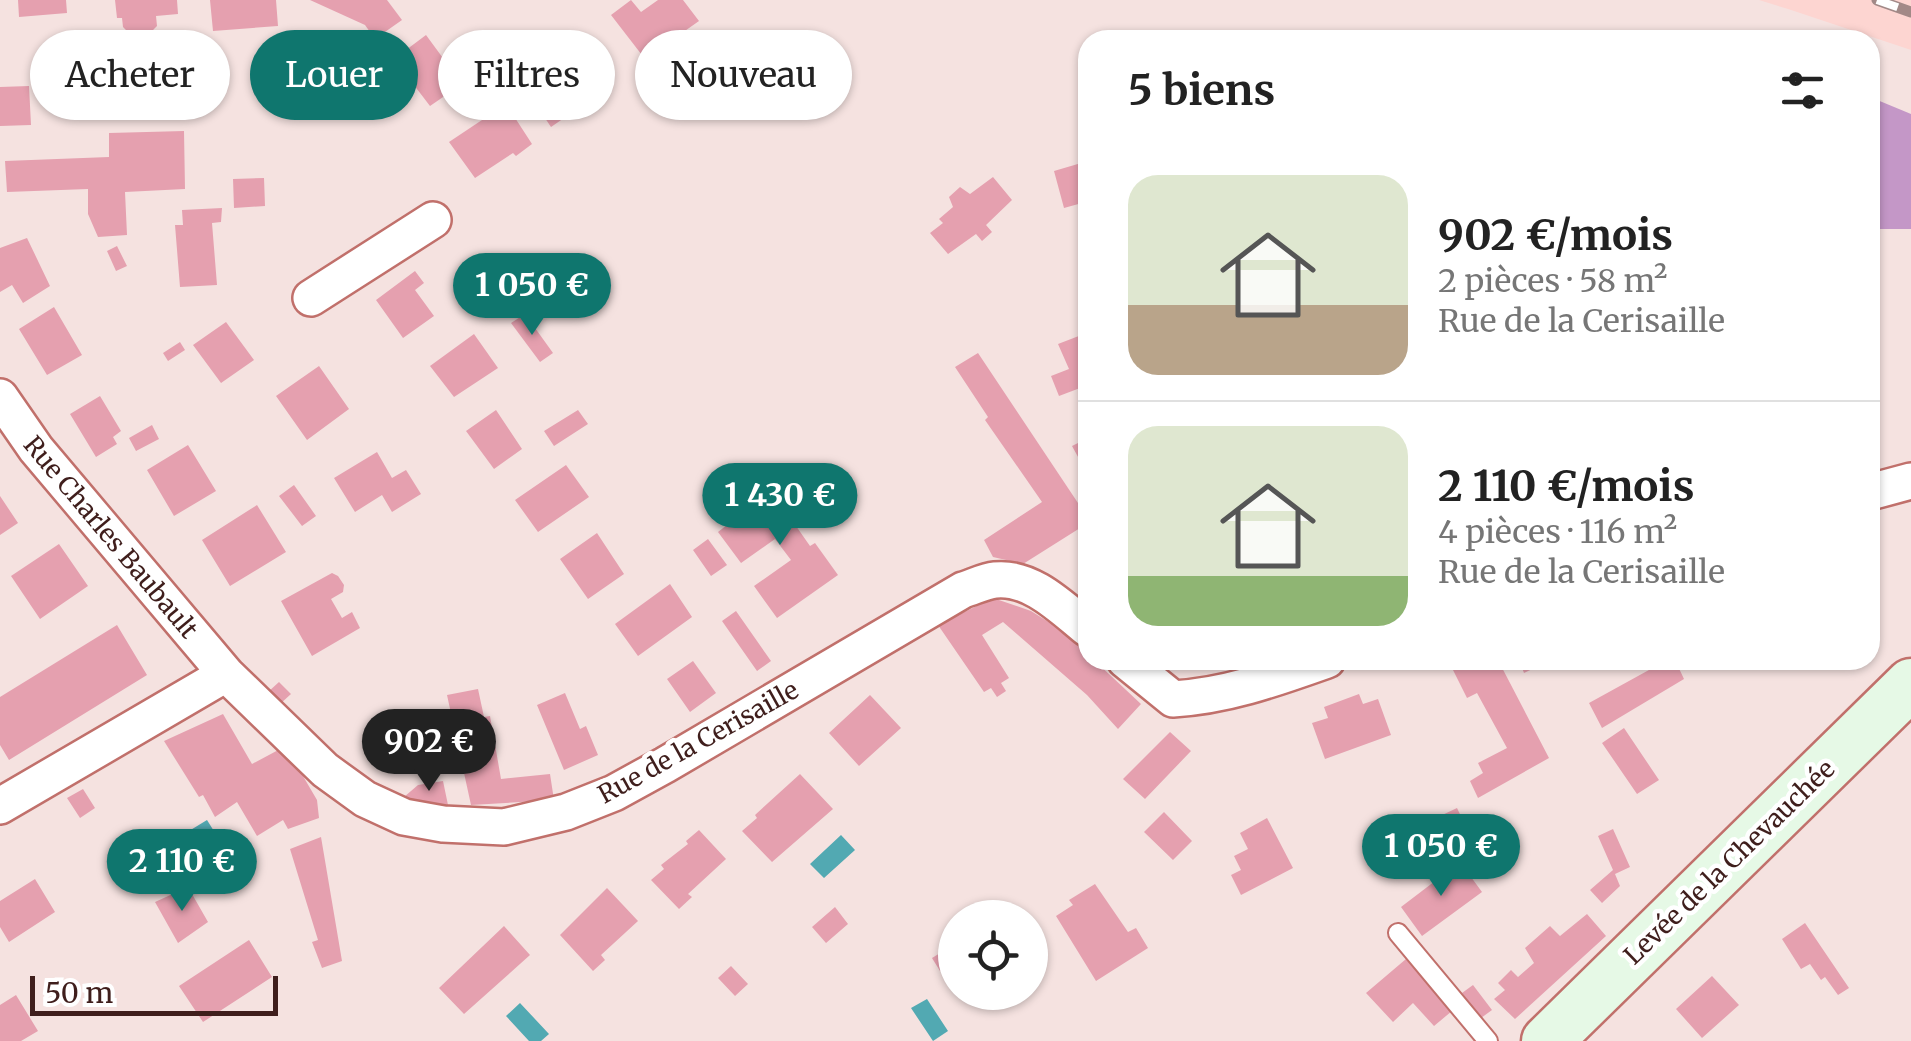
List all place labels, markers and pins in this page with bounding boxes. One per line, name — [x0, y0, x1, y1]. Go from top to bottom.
pin: 1 050 € — [440, 253, 624, 338]
pin: 1 430 € — [688, 463, 872, 548]
pin: 902 € — [359, 709, 499, 794]
pin: 1 050 € — [1349, 814, 1533, 899]
pin: 2 110 € — [90, 829, 274, 914]

